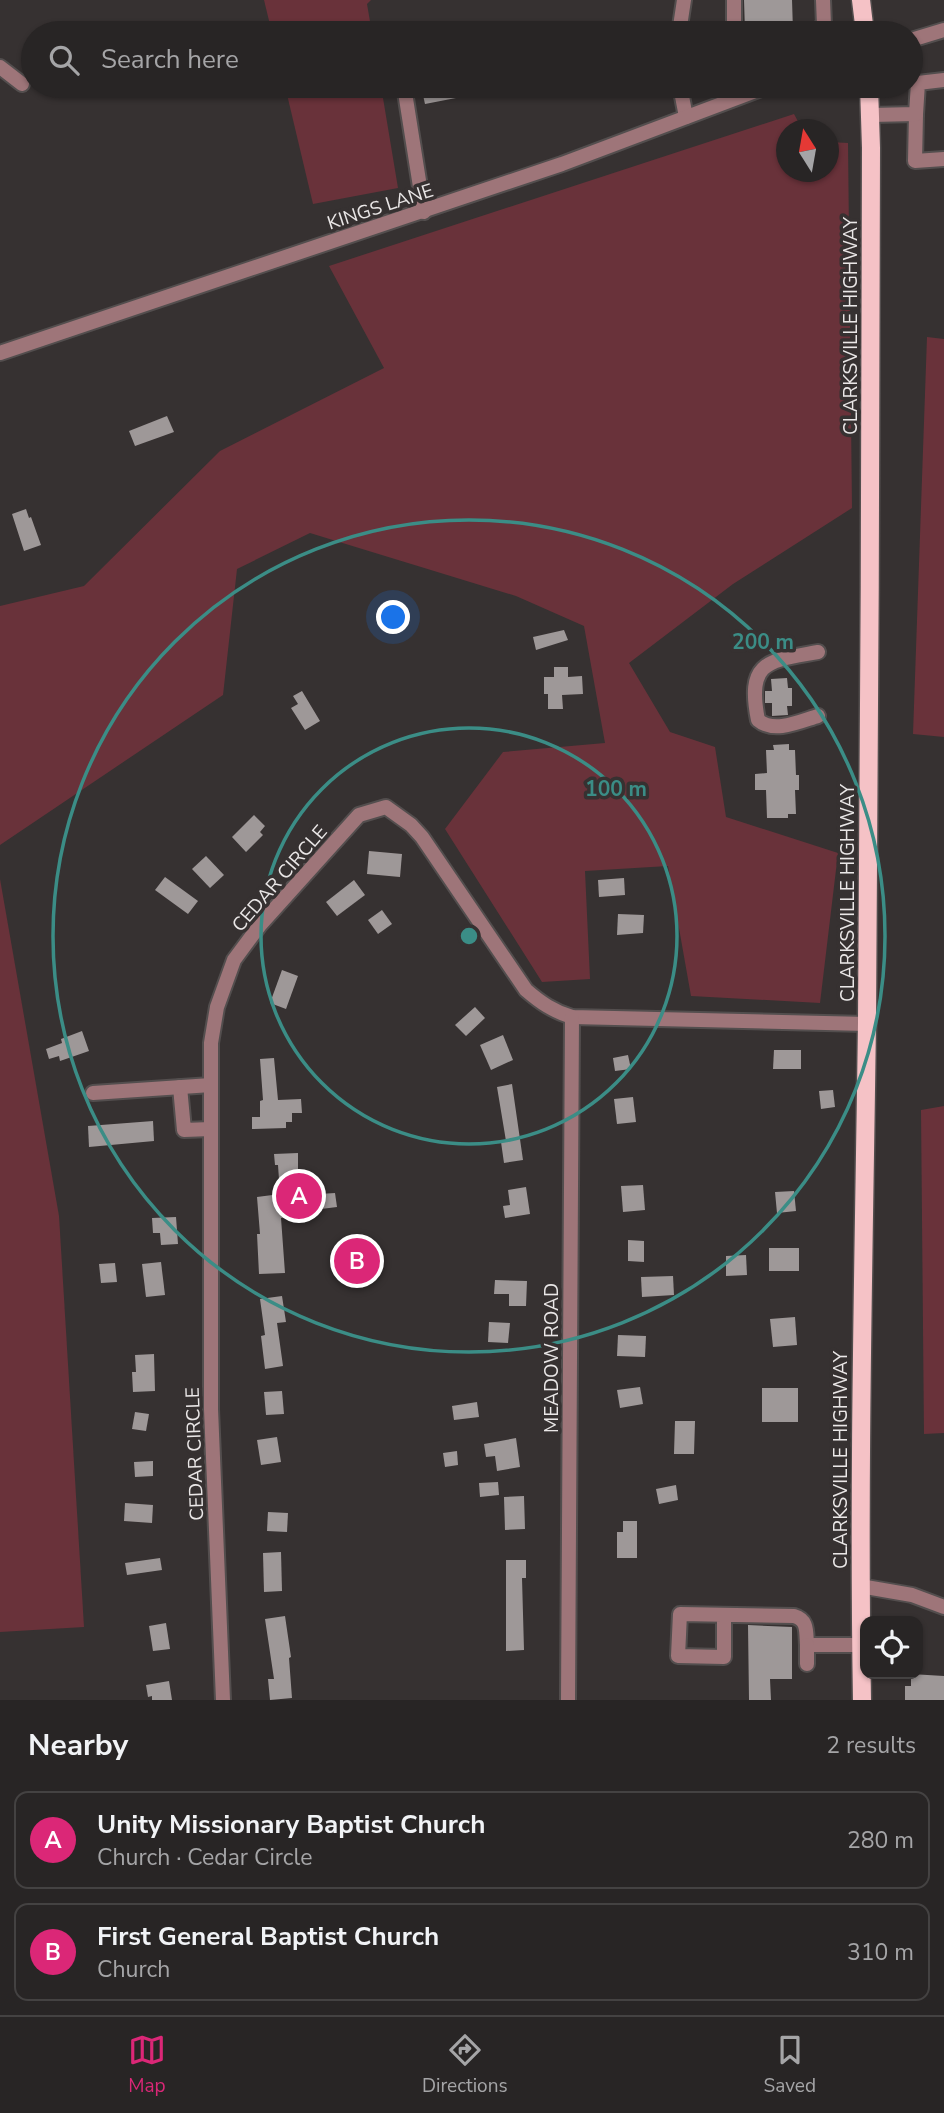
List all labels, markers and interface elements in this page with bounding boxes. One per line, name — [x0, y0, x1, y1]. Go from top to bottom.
search box — [21, 21, 923, 98]
icon: search — [45, 41, 83, 79]
text: Search here — [101, 42, 239, 77]
north arrow — [776, 119, 839, 182]
street label: KINGS LANE — [324, 178, 437, 236]
street label: CLARKSVILLE HIGHWAY — [838, 216, 864, 435]
your location — [376, 600, 410, 634]
text: 200 m — [732, 628, 794, 656]
text: 100 m — [585, 775, 647, 803]
street label: CLARKSVILLE HIGHWAY — [835, 783, 861, 1002]
street label: CEDAR CIRCLE — [226, 820, 333, 938]
centre of rings — [457, 924, 481, 948]
pin: A — [276, 1170, 322, 1222]
pin: B — [334, 1235, 380, 1287]
street label: MEADOW ROAD — [539, 1283, 565, 1433]
street label: CLARKSVILLE HIGHWAY — [828, 1350, 854, 1569]
street label: CEDAR CIRCLE — [180, 1387, 210, 1521]
map controls — [860, 1616, 923, 1679]
button: locate — [860, 1616, 923, 1679]
text: Nearby — [28, 1725, 128, 1766]
text: 2 results — [826, 1730, 916, 1761]
text: Unity Missionary Baptist Church — [97, 1807, 485, 1842]
text: A — [44, 1825, 62, 1856]
text: 280 m — [847, 1825, 914, 1856]
text: Church · Cedar Circle — [97, 1842, 312, 1873]
text: First General Baptist Church — [97, 1919, 439, 1954]
text: B — [45, 1937, 61, 1968]
text: 310 m — [847, 1937, 914, 1968]
text: Church — [97, 1954, 170, 1985]
tab: Map — [128, 2031, 166, 2099]
tab: Directions — [422, 2031, 508, 2099]
tab: Saved — [764, 2031, 816, 2099]

